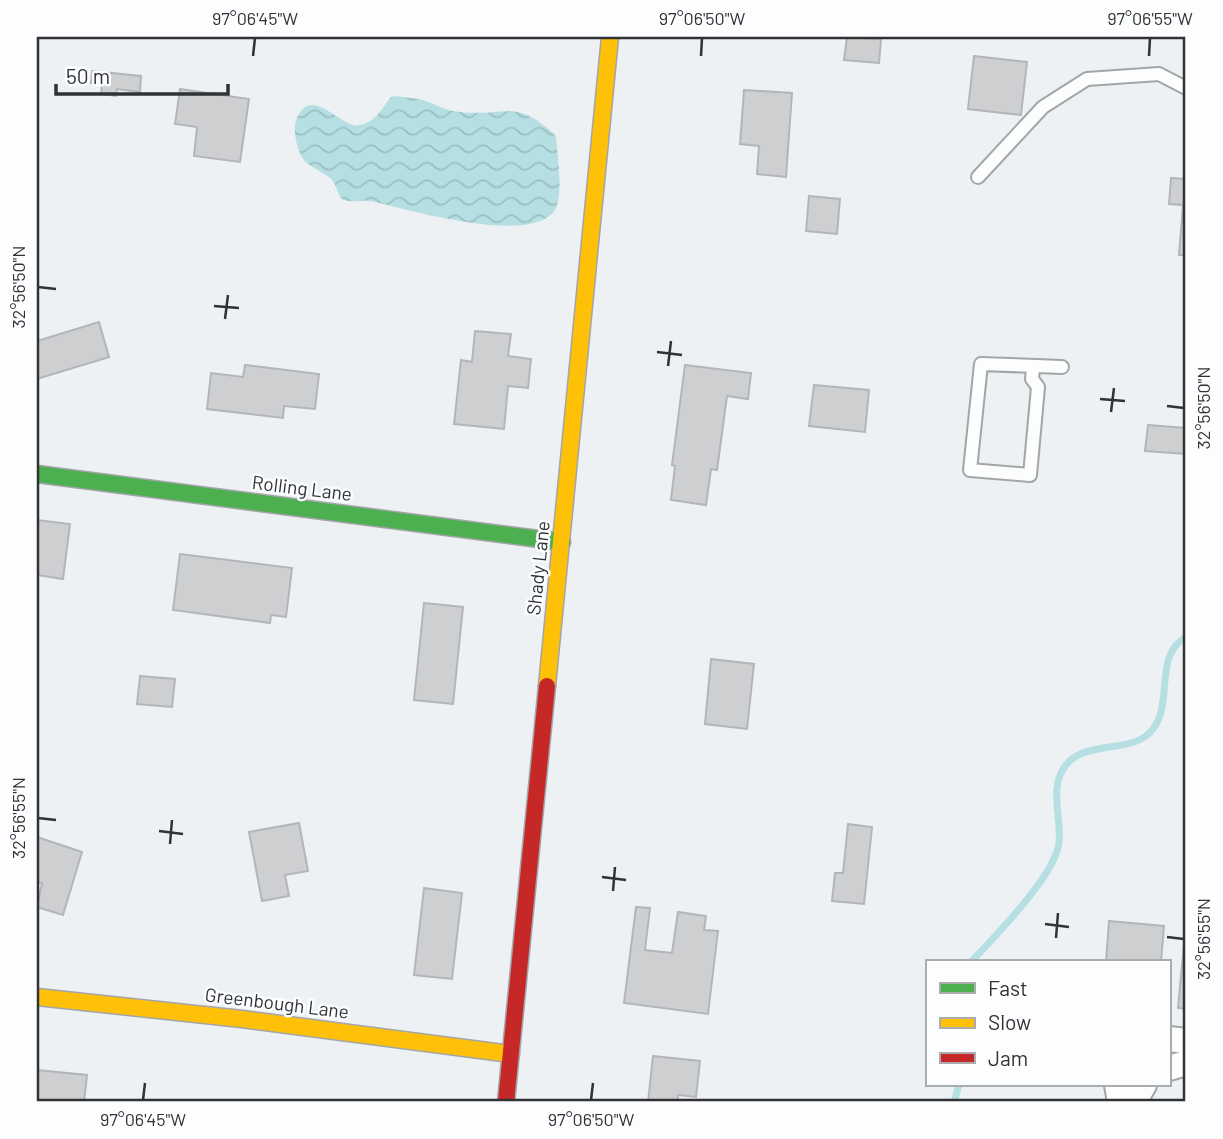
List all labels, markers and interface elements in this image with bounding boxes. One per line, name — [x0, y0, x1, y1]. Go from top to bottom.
text: 97°06'45"W — [212, 7, 298, 29]
text: 97°06'50"W — [659, 7, 745, 29]
text: 97°06'55"W — [1107, 7, 1193, 29]
scale bar — [56, 52, 228, 96]
text: 50 m — [66, 63, 110, 88]
text: 32°56'50"N — [7, 246, 29, 329]
text: 32°56'50"N — [1192, 367, 1214, 450]
street label: Rolling Lane — [251, 470, 353, 505]
street label: Shady Lane — [521, 520, 554, 616]
text: 32°56'55"N — [7, 777, 29, 859]
text: 32°56'55"N — [1192, 898, 1214, 980]
legend — [926, 960, 1170, 1086]
text: Fast — [988, 975, 1028, 1000]
street label: Greenbough Lane — [204, 982, 350, 1023]
text: Slow — [988, 1009, 1031, 1034]
text: Jam — [988, 1045, 1028, 1070]
text: 97°06'45"W — [100, 1108, 186, 1130]
text: 97°06'50"W — [548, 1108, 634, 1130]

